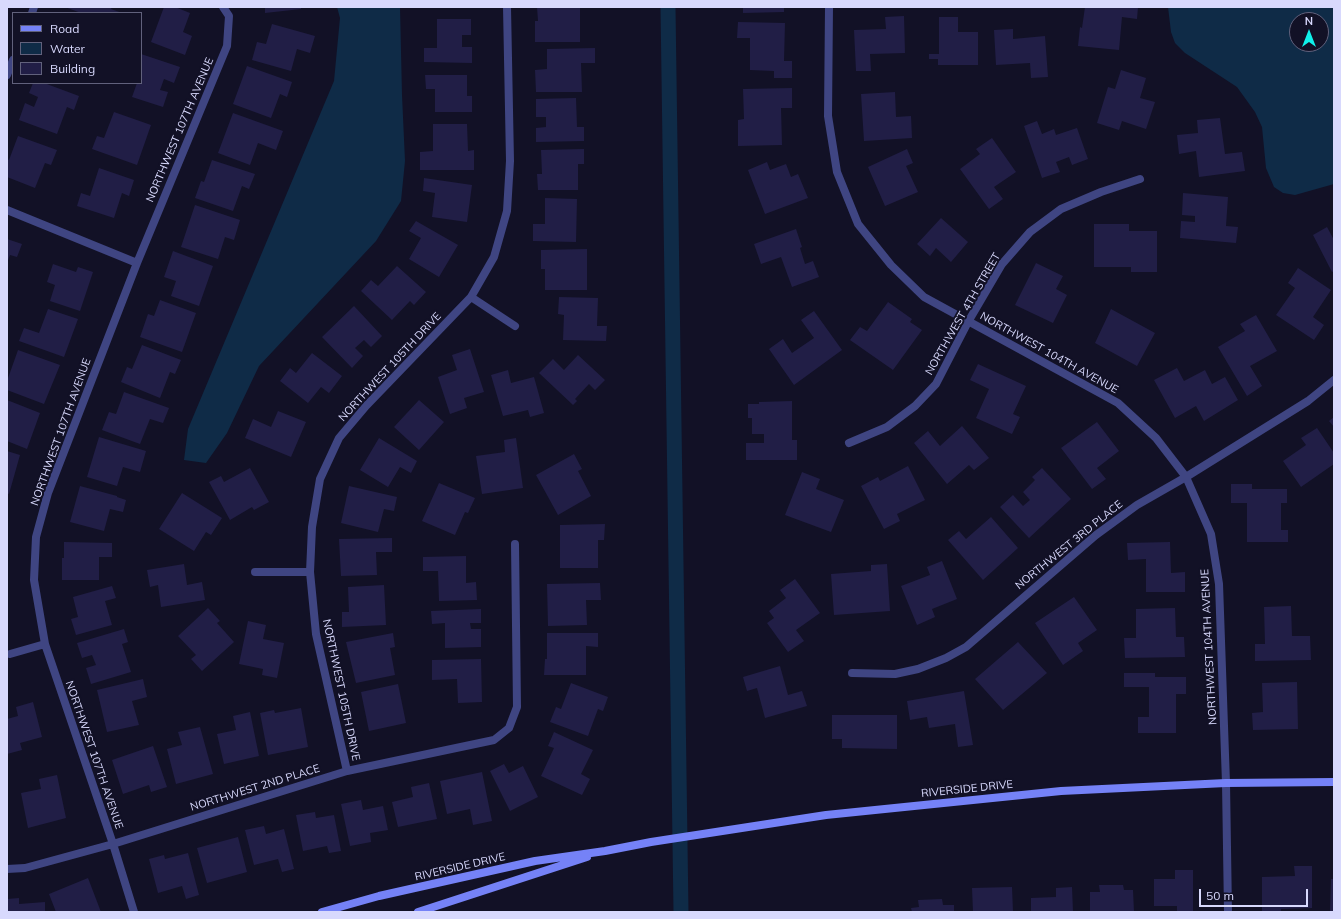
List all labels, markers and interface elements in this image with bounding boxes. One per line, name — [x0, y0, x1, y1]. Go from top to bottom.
legend — [12, 12, 142, 84]
north arrow — [1289, 12, 1329, 52]
text: N — [1305, 14, 1313, 28]
text: Road — [50, 21, 79, 36]
text: Water — [50, 41, 85, 56]
street label: NORTHWEST 107TH AVENUE — [143, 56, 217, 204]
text: Building — [50, 61, 95, 76]
street label: NORTHWEST 4TH STREET — [923, 251, 1003, 377]
street label: NORTHWEST 104TH AVENUE — [978, 309, 1120, 397]
street label: NORTHWEST 105TH DRIVE — [336, 310, 444, 424]
street label: NORTHWEST 107TH AVENUE — [28, 356, 94, 508]
street label: NORTHWEST 3RD PLACE — [1013, 498, 1125, 592]
street label: NORTHWEST 104TH AVENUE — [1198, 569, 1220, 725]
street label: NORTHWEST 105TH DRIVE — [320, 618, 362, 762]
street label: NORTHWEST 107TH AVENUE — [62, 679, 126, 831]
street label: NORTHWEST 2ND PLACE — [189, 762, 321, 814]
street label: RIVERSIDE DRIVE — [920, 778, 1014, 800]
street label: RIVERSIDE DRIVE — [414, 850, 506, 884]
scale bar — [1201, 881, 1310, 907]
text: 50 m — [1206, 888, 1234, 903]

